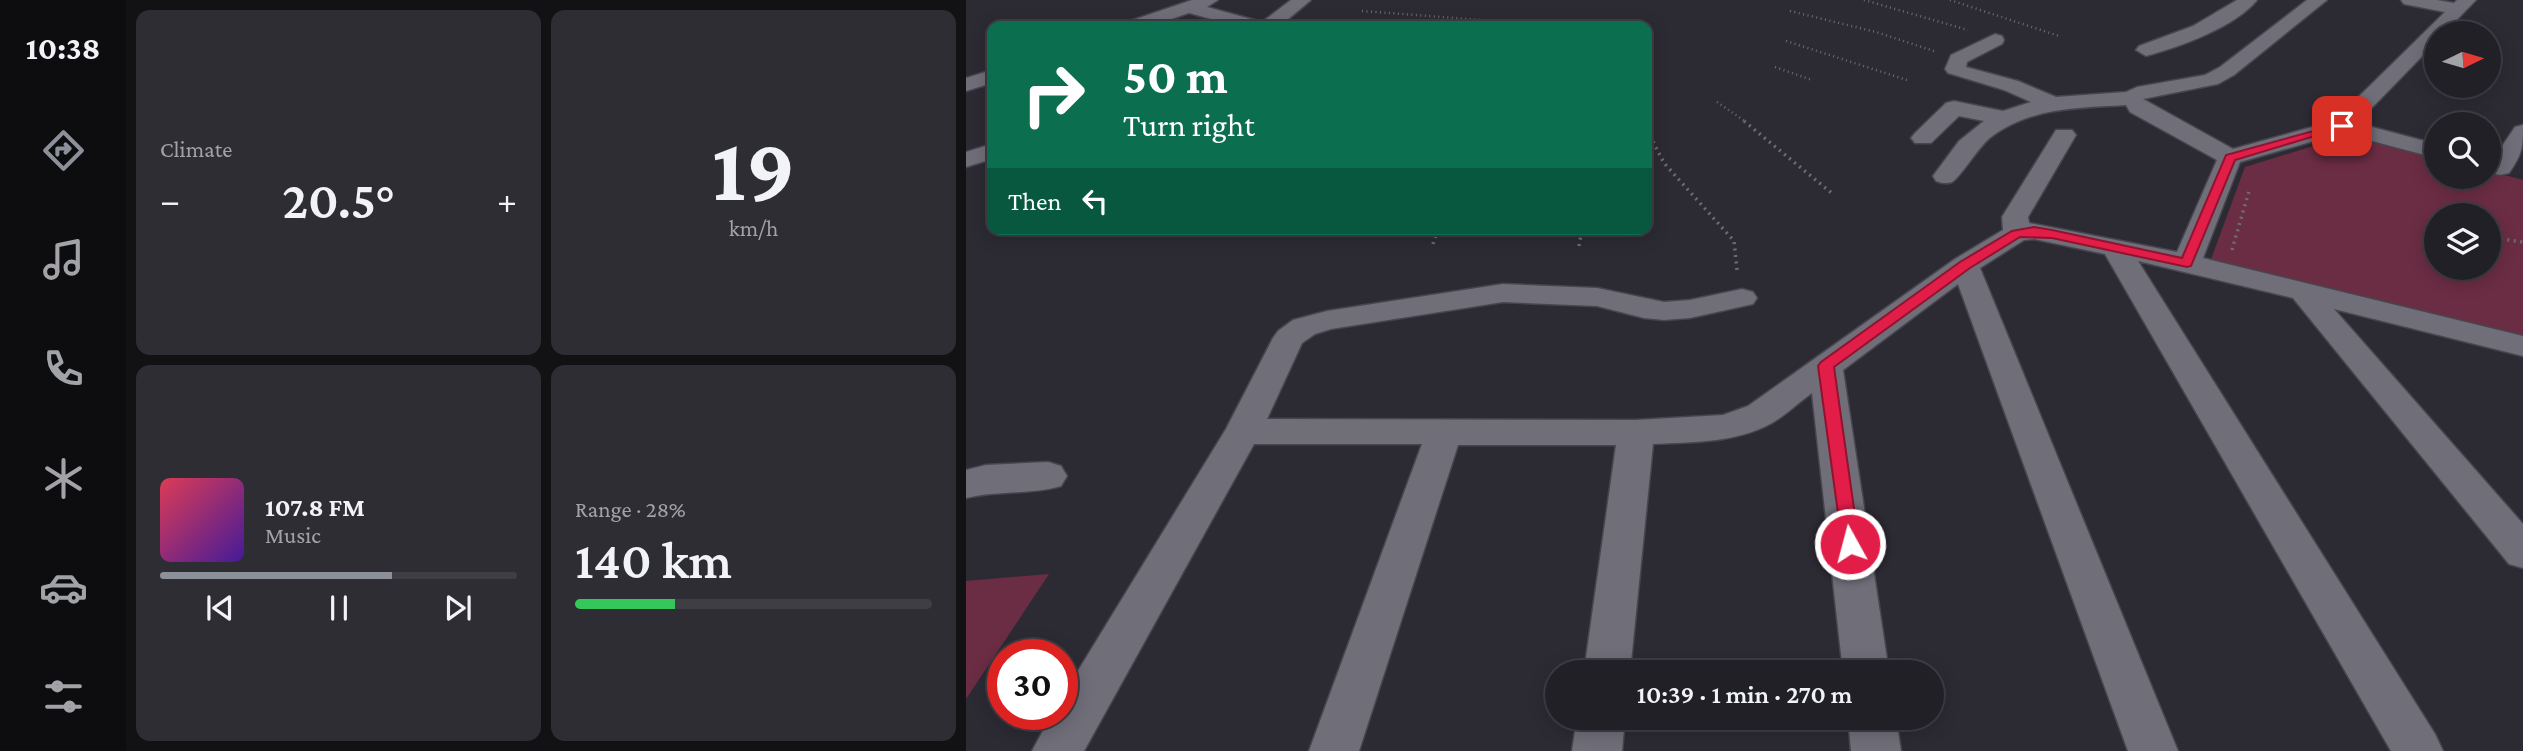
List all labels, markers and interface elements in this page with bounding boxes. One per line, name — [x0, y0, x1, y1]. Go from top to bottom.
north arrow — [2424, 21, 2501, 98]
map controls — [2424, 21, 2501, 280]
text: 10:38 — [26, 30, 100, 66]
icon: right — [1008, 49, 1099, 140]
text: 50 m — [1123, 49, 1228, 104]
pin — [2312, 96, 2372, 156]
text: Turn right — [1123, 107, 1255, 143]
icon: arrive — [2323, 107, 2361, 145]
button: search — [2424, 112, 2501, 189]
text: 19 — [712, 118, 795, 220]
icon: directions — [39, 126, 88, 175]
text: Climate — [160, 136, 232, 162]
text: 20.5° — [282, 171, 395, 229]
text: − — [160, 179, 180, 221]
text: + — [497, 179, 517, 221]
icon: left — [1076, 182, 1114, 220]
text: Then — [1008, 187, 1062, 216]
button: layers — [2424, 203, 2501, 280]
text: km/h — [729, 215, 778, 241]
icon: music — [39, 235, 88, 284]
icon: phone — [39, 344, 88, 393]
icon: climate — [39, 454, 88, 503]
text: 107.8 FM — [265, 493, 365, 522]
text: Range · 28% — [575, 496, 686, 522]
position arrow — [1813, 507, 1887, 581]
text: Music — [265, 522, 321, 548]
text: 140 km — [575, 531, 732, 589]
icon: car — [39, 563, 88, 612]
icon: previous — [201, 589, 239, 627]
icon: pause — [320, 589, 358, 627]
icon: next — [439, 589, 477, 627]
speed limit sign: 30 — [987, 639, 1078, 730]
icon: filters — [39, 672, 88, 721]
text: 10:39 · 1 min · 270 m — [1637, 680, 1852, 709]

